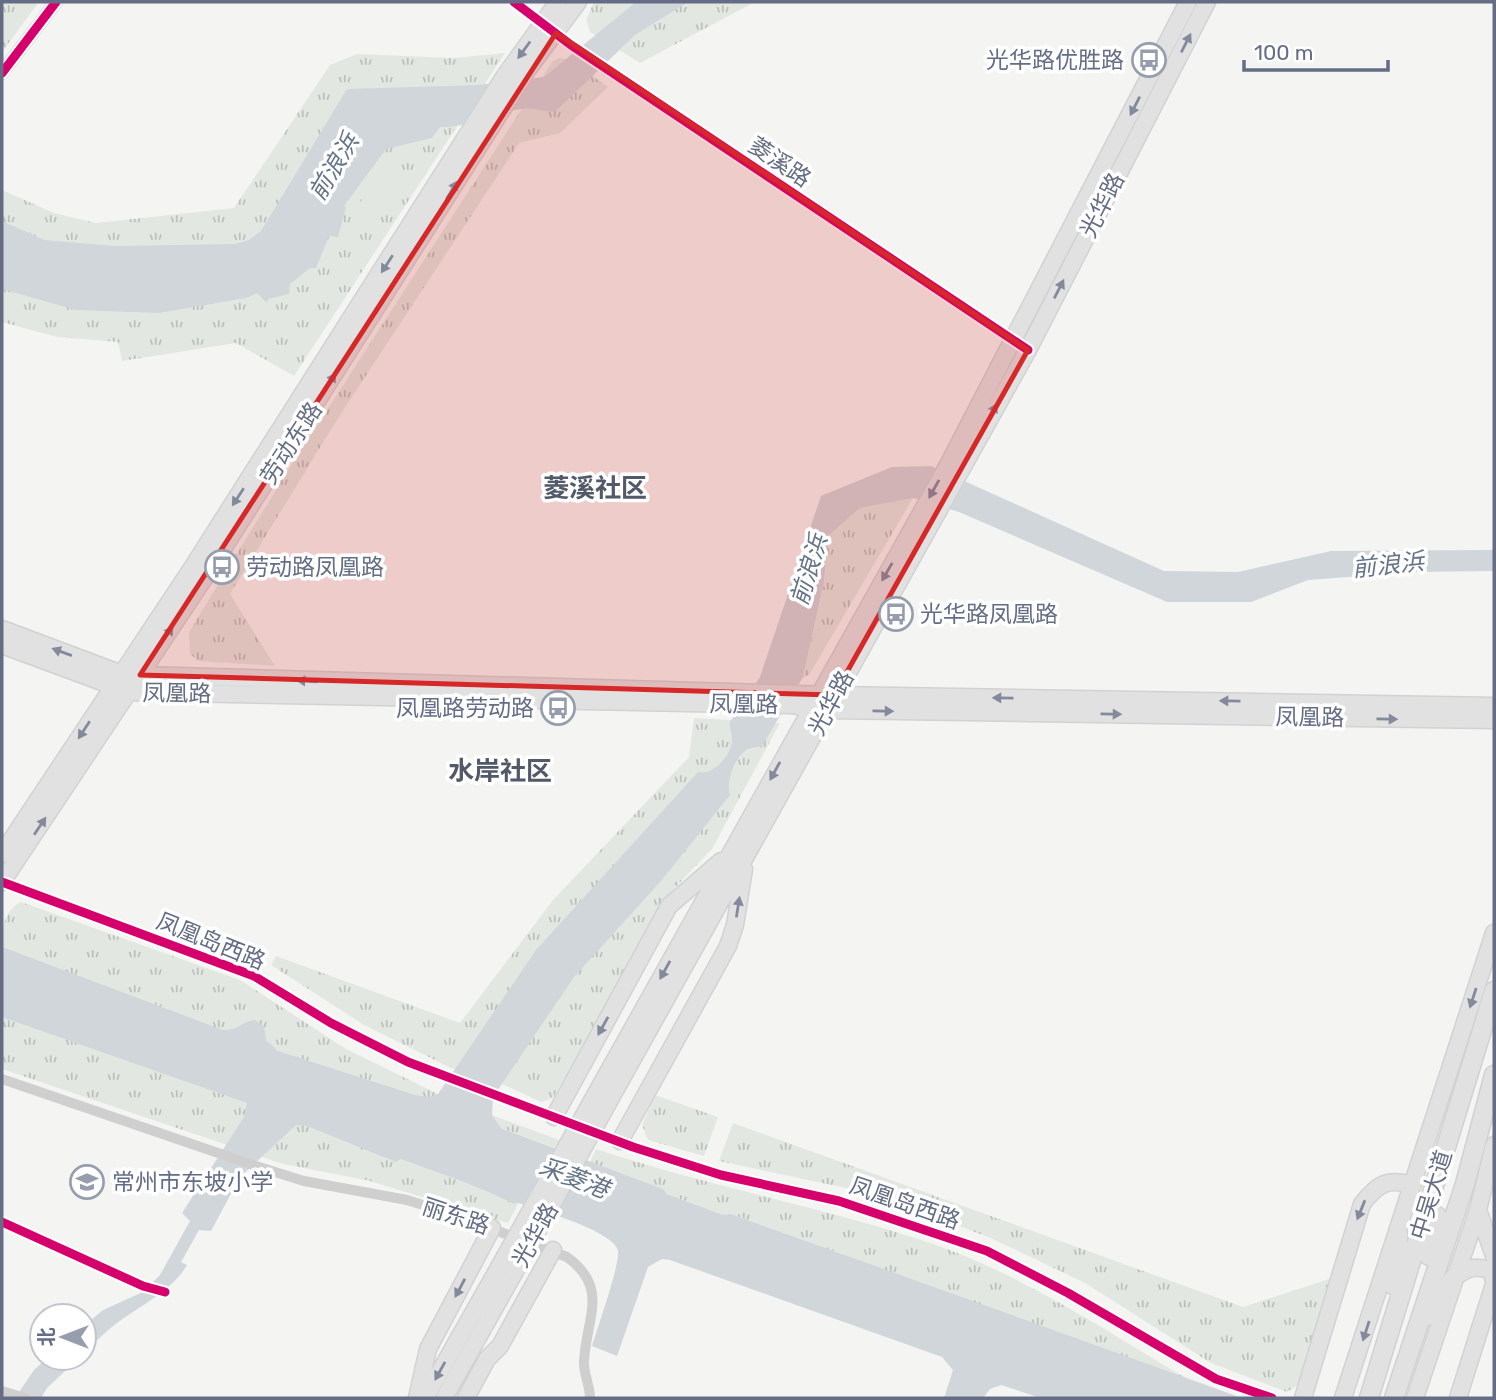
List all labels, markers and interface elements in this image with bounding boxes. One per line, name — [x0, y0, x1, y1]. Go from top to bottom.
scale bar — [1244, 28, 1388, 72]
one-way arrow — [1180, 33, 1191, 53]
text: 100 m — [1254, 40, 1313, 65]
one-way arrow — [517, 41, 531, 59]
bus stop icon: 光华路优胜路 — [1130, 41, 1168, 79]
place label: 光华路优胜路 — [986, 46, 1124, 74]
one-way arrow — [1129, 96, 1140, 116]
water label: 前浪浜 — [303, 127, 366, 205]
street label: 菱溪路 — [744, 131, 816, 193]
street label: 光华路 — [1074, 168, 1130, 242]
one-way arrow — [446, 181, 459, 200]
one-way arrow — [381, 254, 394, 274]
one-way arrow — [1054, 279, 1065, 299]
one-way arrow — [324, 372, 337, 392]
street label: 劳动东路 — [254, 397, 328, 489]
one-way arrow — [986, 403, 998, 423]
district label: 菱溪社区 — [543, 473, 647, 504]
one-way arrow — [928, 479, 940, 499]
one-way arrow — [232, 487, 245, 506]
water label: 前浪浜 — [785, 530, 833, 609]
water label: 前浪浜 — [1351, 547, 1427, 583]
bus stop icon: 劳动路凤凰路 — [203, 548, 241, 586]
place label: 劳动路凤凰路 — [246, 553, 384, 581]
one-way arrow — [880, 563, 893, 582]
bus stop icon: 光华路凤凰路 — [877, 595, 915, 633]
place label: 光华路凤凰路 — [920, 600, 1058, 628]
one-way arrow — [160, 625, 173, 645]
one-way arrow — [51, 646, 72, 657]
street label: 光华路 — [802, 666, 860, 740]
one-way arrow — [296, 675, 318, 686]
street label: 凤凰路 — [142, 678, 212, 708]
bus stop icon: 凤凰路劳动路 — [539, 689, 577, 727]
street label: 凤凰路 — [709, 689, 779, 719]
one-way arrow — [991, 692, 1013, 704]
place label: 凤凰路劳动路 — [396, 694, 534, 722]
one-way arrow — [1219, 695, 1241, 707]
street label: 凤凰路 — [1275, 702, 1345, 732]
one-way arrow — [873, 705, 895, 716]
one-way arrow — [1100, 708, 1122, 720]
one-way arrow — [1377, 713, 1399, 724]
one-way arrow — [77, 720, 90, 740]
district label: 水岸社区 — [448, 756, 552, 787]
one-way arrow — [769, 761, 781, 780]
one-way arrow — [33, 816, 46, 835]
one-way arrow — [733, 895, 744, 917]
street label: 凤凰岛西路 — [152, 906, 270, 976]
one-way arrow — [659, 960, 671, 980]
one-way arrow — [1468, 988, 1478, 1009]
one-way arrow — [597, 1016, 609, 1036]
street label: 中吴大道 — [1404, 1147, 1458, 1243]
water label: 采菱港 — [535, 1152, 615, 1205]
school or university icon: 常州市东坡小学 — [68, 1163, 106, 1201]
place label: 常州市东坡小学 — [112, 1168, 273, 1196]
street label: 凤凰岛西路 — [846, 1171, 964, 1235]
street label: 丽东路 — [419, 1192, 493, 1240]
street label: 光华路 — [506, 1198, 564, 1272]
one-way arrow — [1356, 1200, 1367, 1221]
one-way arrow — [454, 1278, 466, 1298]
north arrow — [28, 1302, 98, 1372]
one-way arrow — [1360, 1321, 1370, 1342]
text: 北 — [35, 1327, 58, 1347]
one-way arrow — [434, 1362, 446, 1381]

